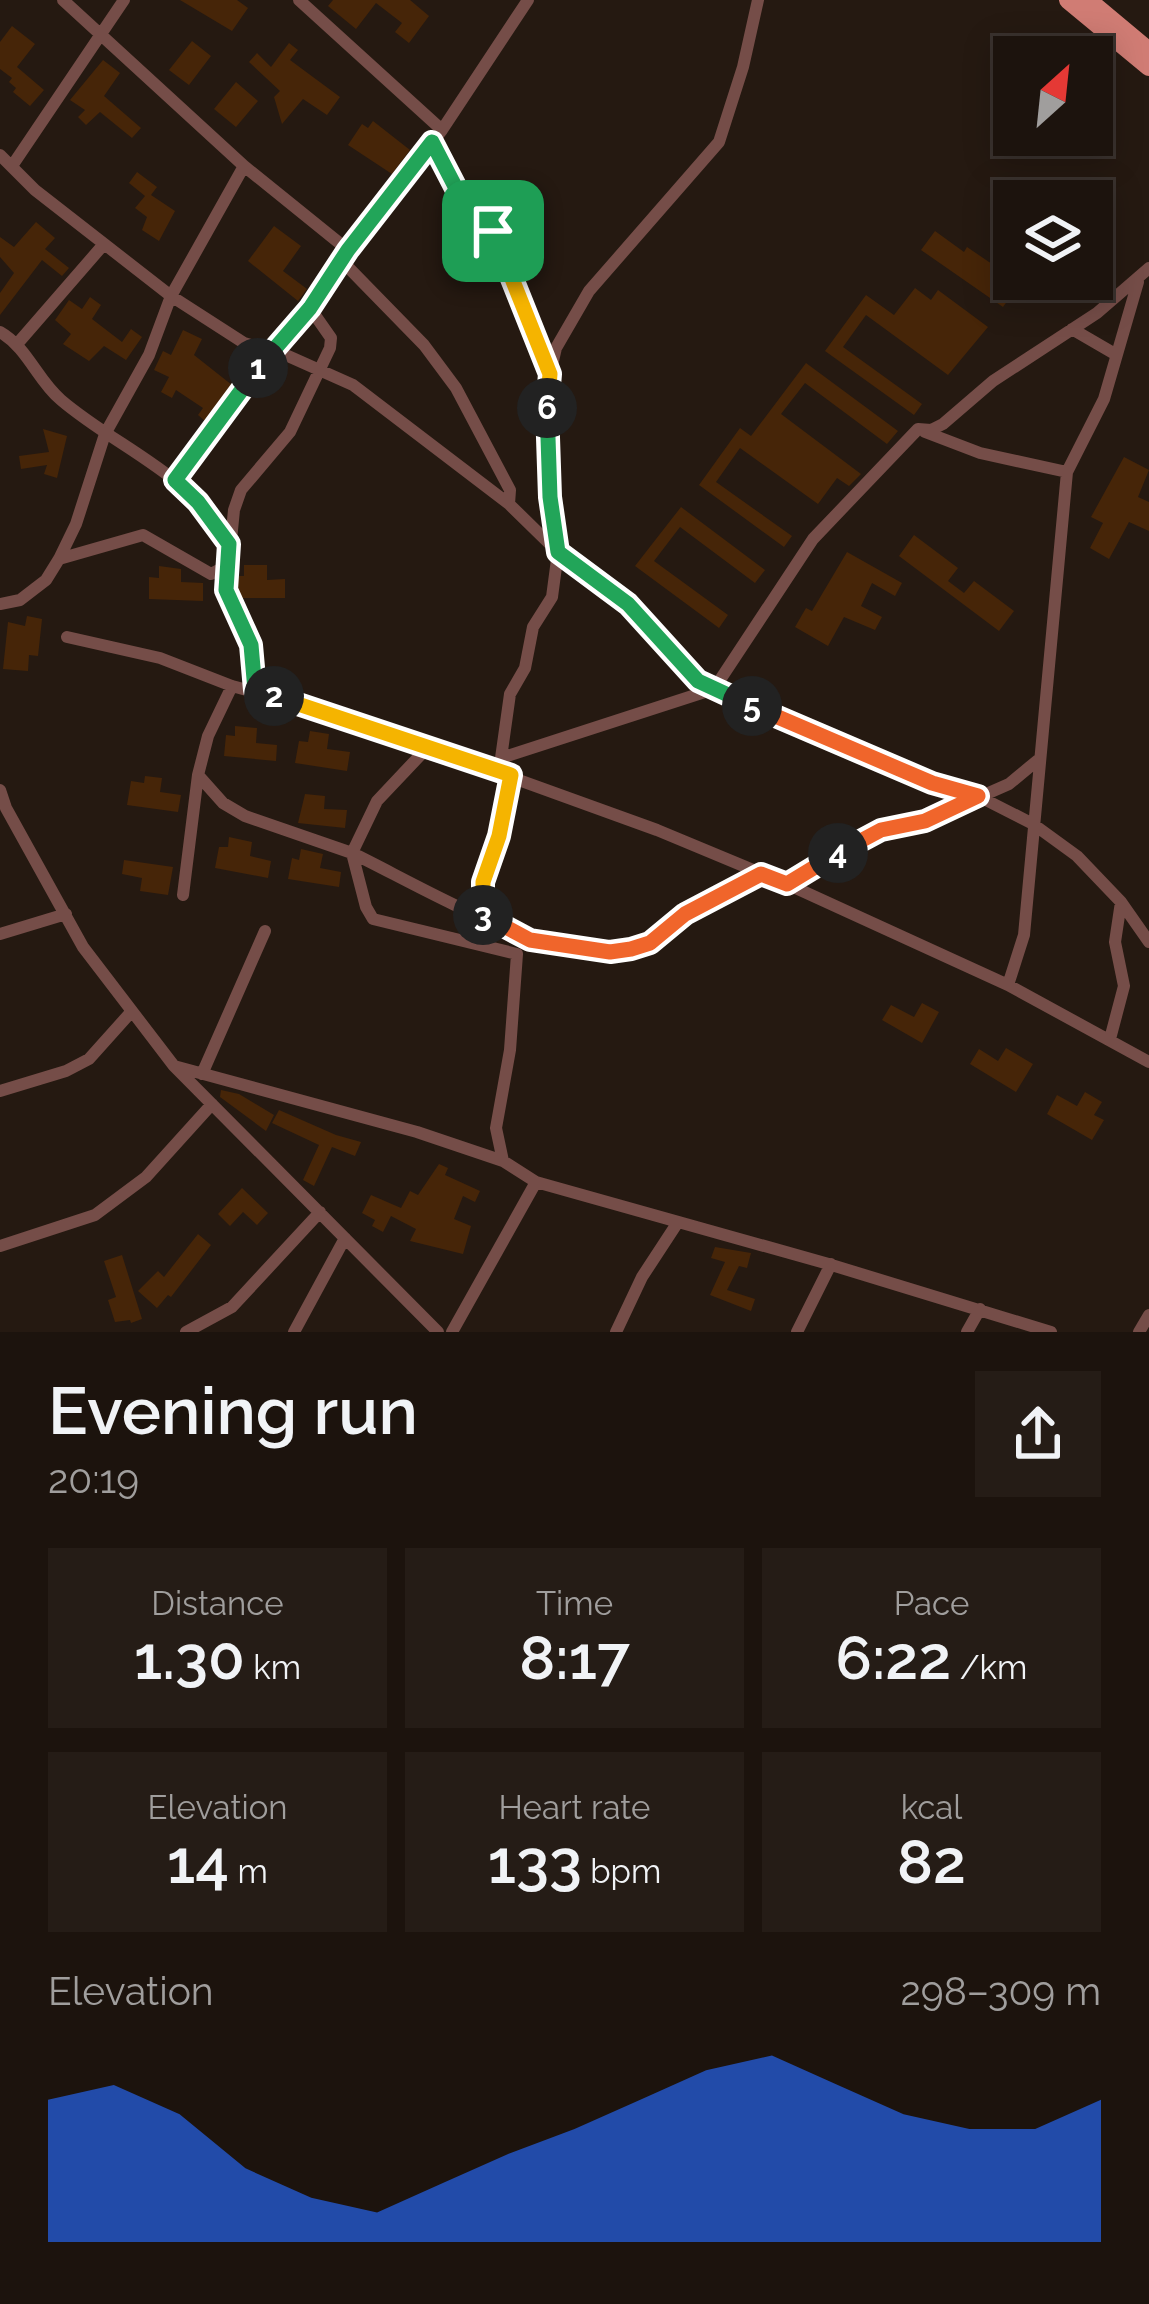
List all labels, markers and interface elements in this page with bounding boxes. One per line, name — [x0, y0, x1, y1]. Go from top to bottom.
north arrow — [993, 36, 1113, 156]
map controls — [993, 36, 1113, 300]
pin — [442, 180, 544, 282]
button: layers — [993, 180, 1113, 300]
icon: arrive — [460, 198, 526, 264]
pin: 1 — [228, 338, 288, 398]
text: 1 — [250, 348, 266, 387]
pin: 6 — [517, 378, 577, 438]
text: 6 — [537, 388, 557, 427]
pin: 2 — [244, 666, 304, 726]
text: 2 — [265, 676, 283, 715]
pin: 5 — [722, 676, 782, 736]
text: 5 — [743, 686, 761, 725]
pin: 4 — [808, 823, 868, 883]
text: 4 — [829, 833, 847, 872]
pin: 3 — [453, 885, 513, 945]
text: 3 — [474, 895, 492, 934]
button: share — [975, 1371, 1101, 1497]
text: Evening run — [48, 1372, 418, 1449]
text: 20:19 — [48, 1456, 139, 1502]
text: Distance — [151, 1584, 284, 1623]
text: Time — [536, 1584, 613, 1623]
text: Pace — [894, 1584, 969, 1623]
text: 1.30 — [134, 1623, 245, 1693]
text: 8:17 — [519, 1623, 630, 1693]
text: 6:22 — [836, 1623, 951, 1693]
text: km — [245, 1648, 301, 1687]
text: /km — [951, 1648, 1027, 1687]
text: Elevation — [147, 1788, 288, 1827]
text: Heart rate — [499, 1788, 651, 1827]
text: kcal — [901, 1788, 962, 1827]
text: 14 — [167, 1827, 229, 1897]
text: 133 — [488, 1827, 582, 1897]
text: 82 — [897, 1827, 966, 1897]
text: m — [229, 1852, 268, 1891]
text: bpm — [582, 1852, 661, 1891]
text: Elevation — [48, 1968, 214, 2014]
text: 298–309 m — [901, 1968, 1101, 2014]

